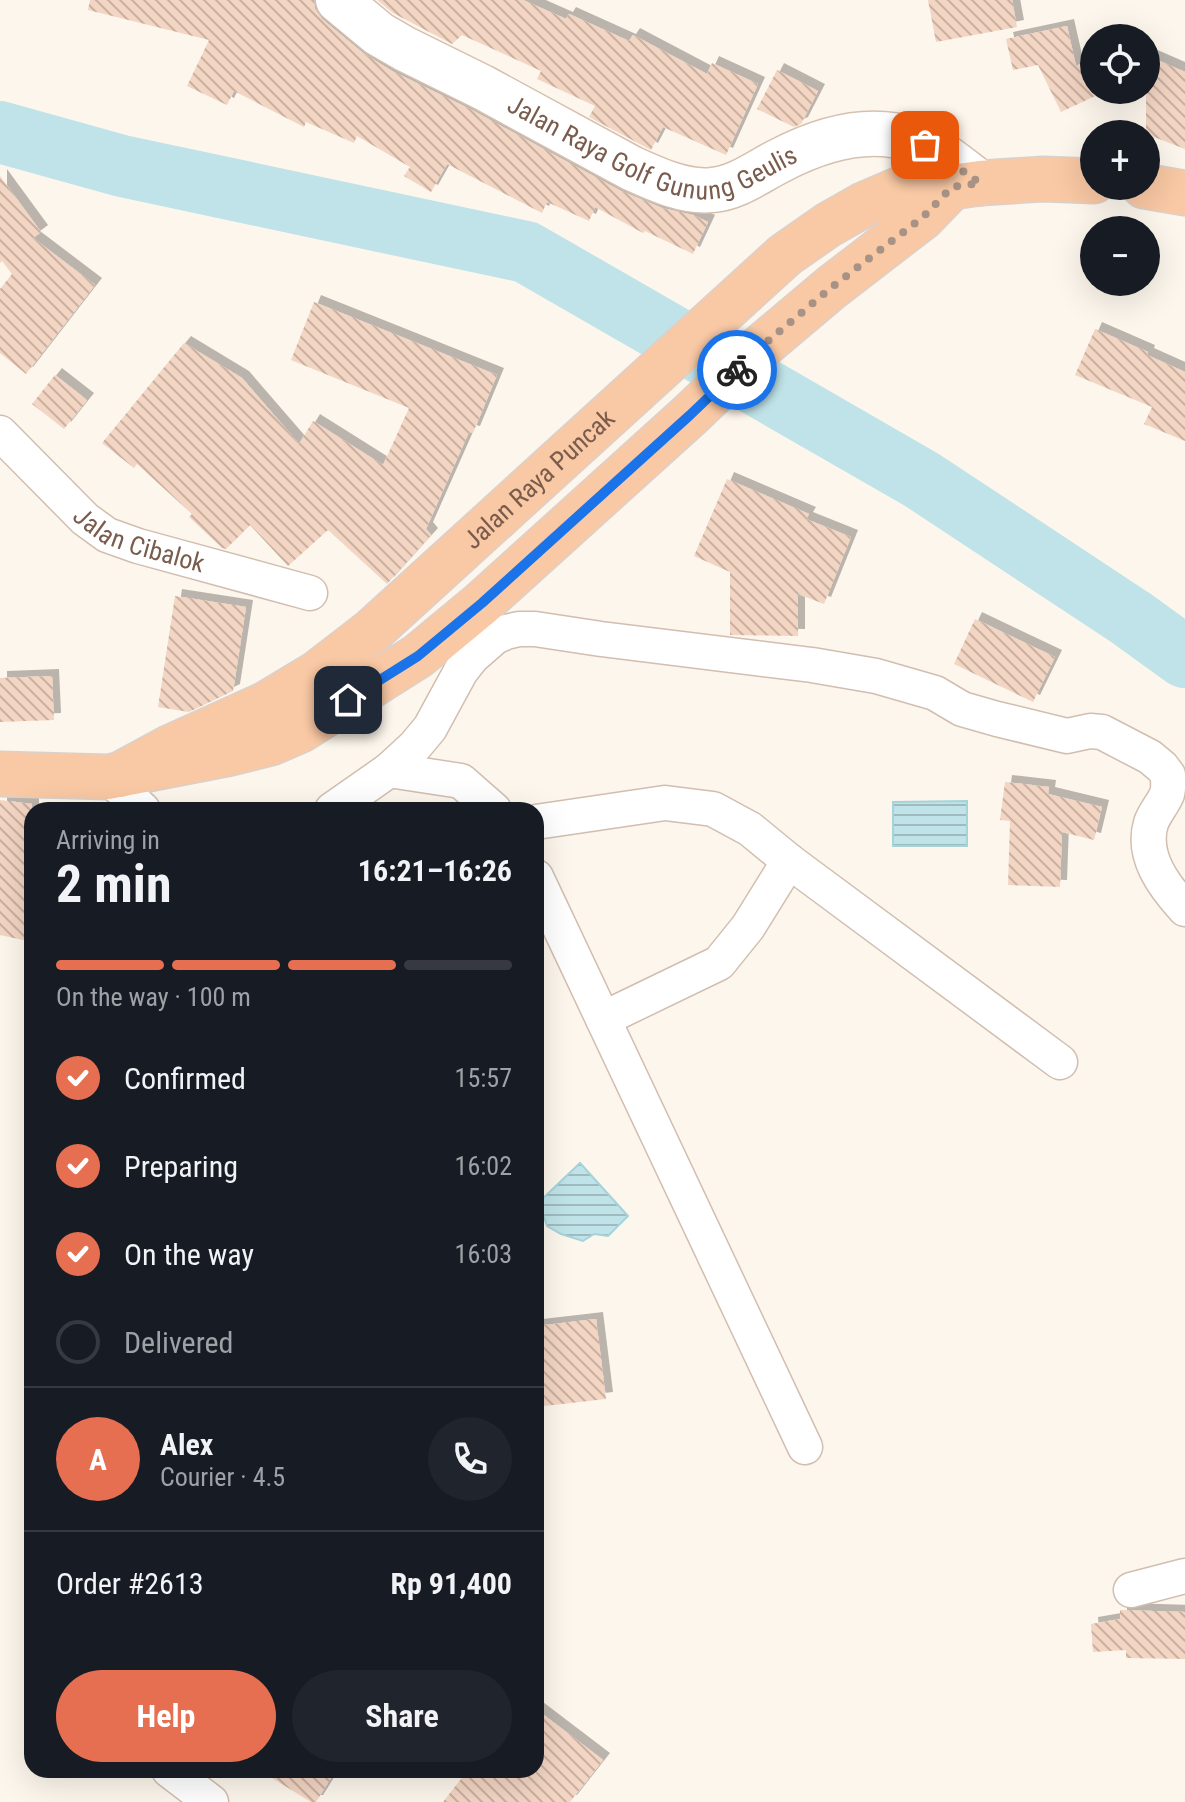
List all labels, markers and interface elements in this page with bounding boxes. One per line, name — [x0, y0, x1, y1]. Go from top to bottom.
map controls — [1080, 24, 1160, 296]
button: locate — [1080, 24, 1160, 104]
street label: Jalan Raya Golf Gunung Geulis — [503, 89, 801, 206]
pin — [891, 111, 959, 179]
button: + — [1080, 120, 1160, 200]
icon: bag — [903, 123, 947, 167]
button: − — [1080, 216, 1160, 296]
courier — [697, 330, 777, 410]
icon: bike — [715, 348, 759, 392]
street label: Jalan Raya Puncak — [457, 403, 621, 555]
street label: Jalan Cibalok — [67, 501, 208, 579]
pin — [314, 666, 382, 734]
icon: home — [326, 678, 370, 722]
text: Arriving in — [56, 825, 160, 855]
text: 16:21–16:26 — [358, 853, 512, 888]
text: 2 min — [56, 854, 172, 915]
text: On the way · 100 m — [56, 982, 251, 1012]
icon: check — [56, 1056, 100, 1100]
text: Confirmed — [124, 1061, 246, 1096]
text: 15:57 — [455, 1063, 512, 1093]
icon: check — [56, 1144, 100, 1188]
text: Preparing — [124, 1149, 238, 1184]
text: 16:02 — [455, 1151, 512, 1181]
icon: check — [56, 1232, 100, 1276]
text: On the way — [124, 1237, 254, 1272]
text: 16:03 — [455, 1239, 512, 1269]
text: Delivered — [124, 1325, 233, 1360]
button: phone — [428, 1417, 512, 1501]
text: Alex — [160, 1427, 213, 1462]
text: A — [89, 1442, 107, 1477]
text: Courier · 4.5 — [160, 1462, 285, 1492]
text: Order #2613 — [56, 1566, 204, 1601]
text: Rp 91,400 — [390, 1566, 512, 1601]
button: Help — [56, 1670, 276, 1762]
button: Share — [292, 1670, 512, 1762]

